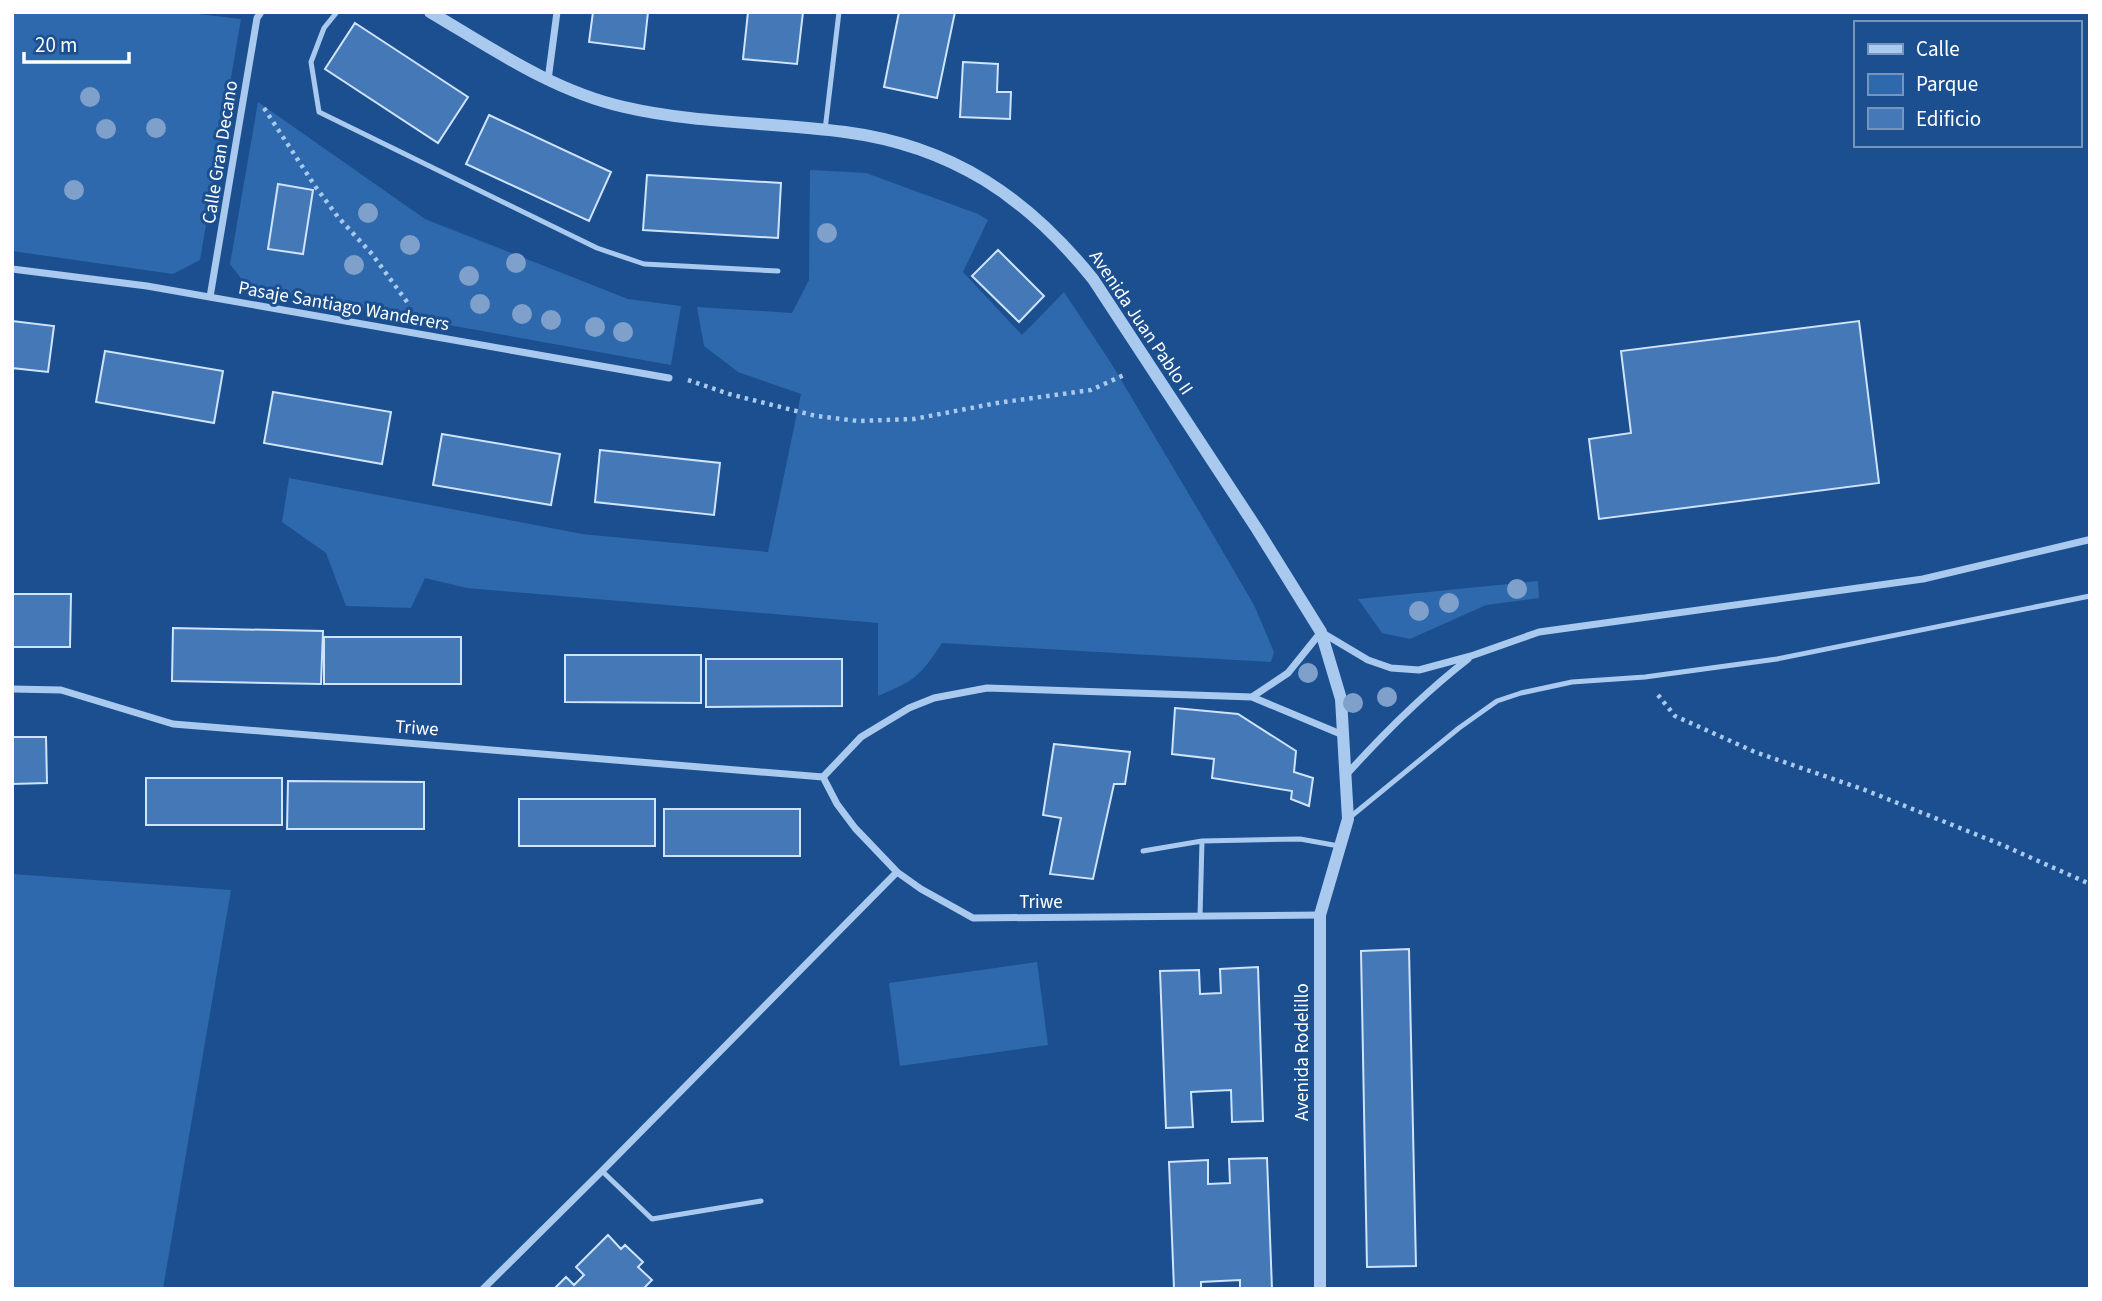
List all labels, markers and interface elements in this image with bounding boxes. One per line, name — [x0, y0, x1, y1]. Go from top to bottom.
scale bar — [24, 21, 130, 65]
legend — [1854, 21, 2081, 147]
text: 20 m — [35, 30, 77, 60]
text: Calle — [1916, 34, 1960, 64]
text: Parque — [1916, 69, 1978, 99]
street label: Calle Gran Decano — [196, 79, 245, 226]
text: Edificio — [1916, 104, 1981, 134]
street label: Avenida Juan Pablo II — [1082, 245, 1199, 401]
street label: Pasaje Santiago Wanderers — [236, 275, 452, 338]
street label: Triwe — [394, 714, 440, 743]
street label: Triwe — [1019, 889, 1063, 916]
street label: Avenida Rodelillo — [1289, 983, 1316, 1121]

